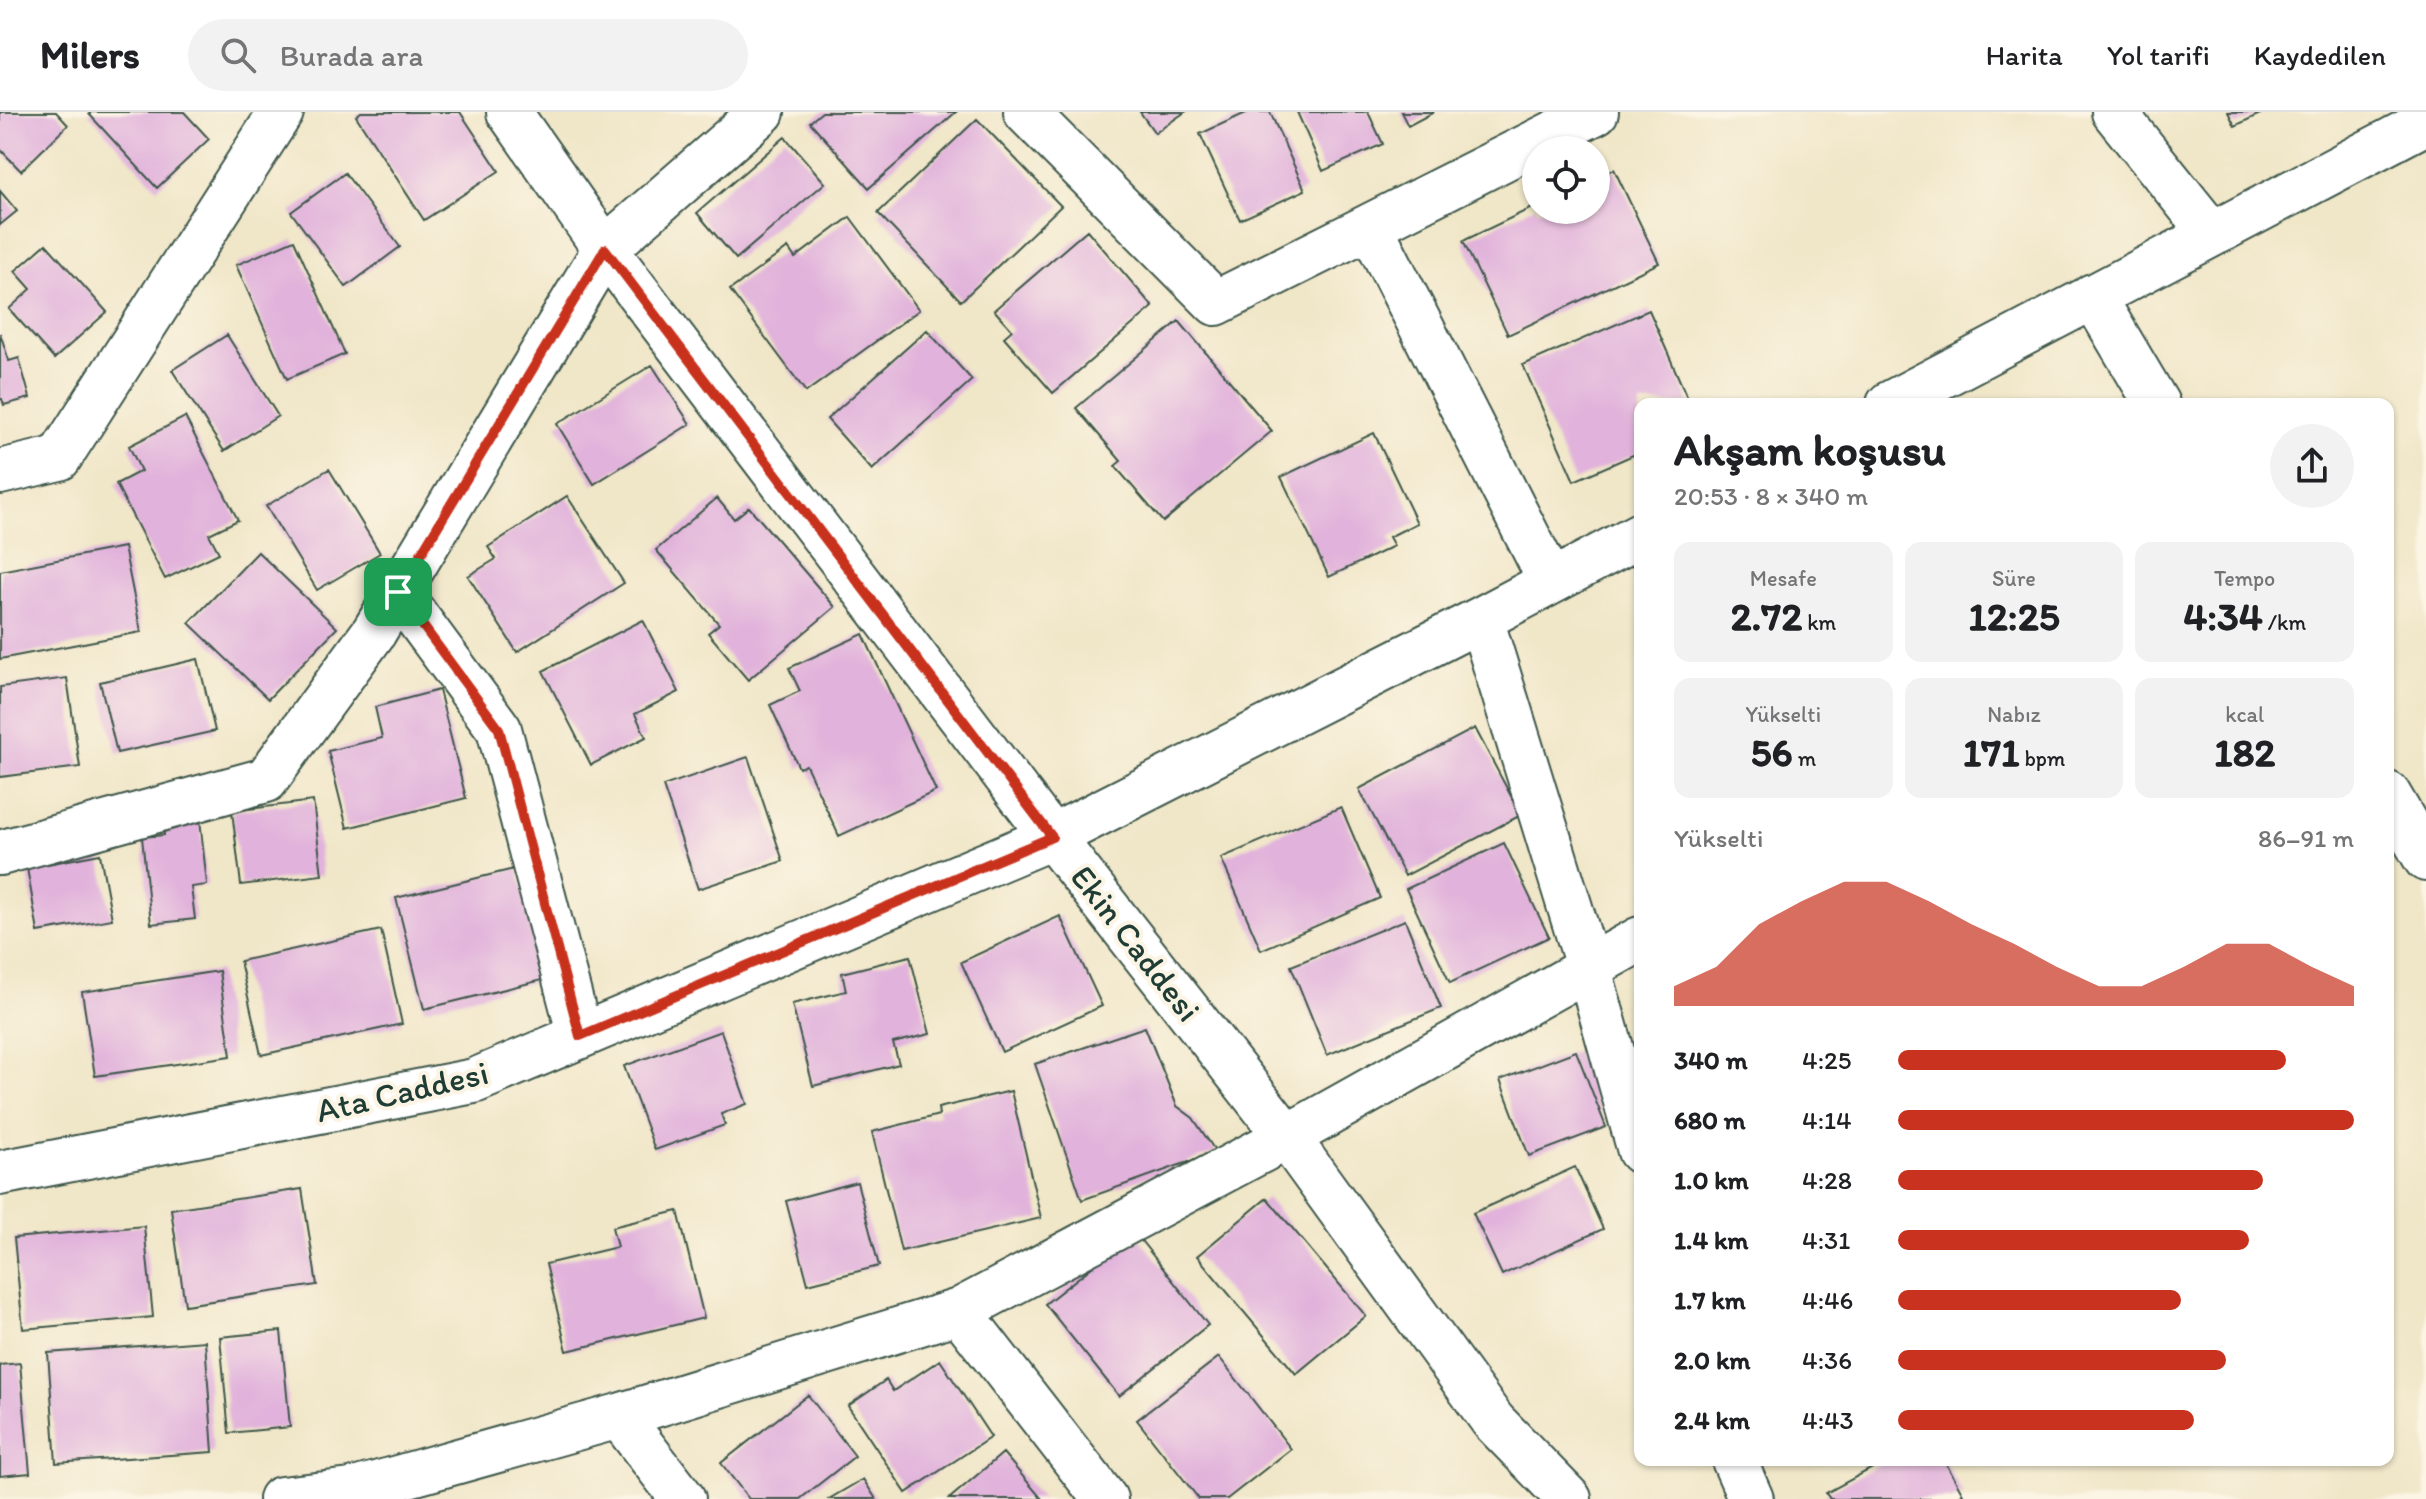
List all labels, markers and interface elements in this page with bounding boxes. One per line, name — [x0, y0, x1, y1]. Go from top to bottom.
search box — [188, 19, 748, 91]
text: Milers — [40, 32, 140, 78]
icon: search — [216, 33, 260, 77]
text: Burada ara — [280, 37, 423, 74]
text: Harita — [1986, 38, 2063, 72]
text: Yol tarifi — [2107, 38, 2210, 72]
text: Kaydedilen — [2254, 38, 2386, 72]
map controls — [1522, 136, 1610, 224]
button: locate — [1522, 136, 1610, 224]
text: Akşam koşusu — [1674, 423, 1946, 476]
button: share — [2270, 424, 2354, 508]
text: 20:53 · 8 × 340 m — [1674, 480, 1868, 512]
pin — [364, 558, 432, 626]
text: Mesafe — [1750, 565, 1817, 592]
text: Süre — [1992, 565, 2036, 592]
text: Tempo — [2214, 565, 2275, 592]
icon: arrive — [376, 570, 420, 614]
text: 2.72 — [1730, 592, 1802, 640]
text: 12:25 — [1968, 592, 2060, 640]
text: 4:34 — [2183, 592, 2263, 640]
text: km — [1802, 609, 1836, 636]
text: /km — [2263, 609, 2306, 636]
text: Yükselti — [1745, 701, 1821, 728]
text: Nabız — [1987, 701, 2041, 728]
text: kcal — [2225, 701, 2264, 728]
text: 56 — [1751, 728, 1793, 776]
text: 171 — [1963, 728, 2020, 776]
text: 182 — [2214, 728, 2275, 776]
text: m — [1793, 745, 1816, 772]
text: bpm — [2020, 745, 2065, 772]
text: Yükselti — [1674, 822, 1763, 854]
text: 86–91 m — [2258, 822, 2354, 854]
street label: Ekin Caddesi — [1062, 857, 1209, 1030]
text: 340 m — [1674, 1044, 1748, 1076]
text: 4:25 — [1802, 1044, 1851, 1076]
street label: Ata Caddesi — [312, 1052, 492, 1131]
text: 680 m — [1674, 1104, 1746, 1136]
text: 4:14 — [1802, 1104, 1852, 1136]
text: 1.0 km — [1674, 1164, 1749, 1196]
text: 4:28 — [1802, 1164, 1852, 1196]
text: 1.4 km — [1674, 1224, 1748, 1256]
text: 4:31 — [1802, 1224, 1850, 1256]
text: 1.7 km — [1674, 1284, 1746, 1316]
text: 4:46 — [1802, 1284, 1853, 1316]
text: 2.0 km — [1674, 1344, 1750, 1376]
text: 4:36 — [1802, 1344, 1852, 1376]
text: 2.4 km — [1674, 1404, 1750, 1436]
text: 4:43 — [1802, 1404, 1854, 1436]

